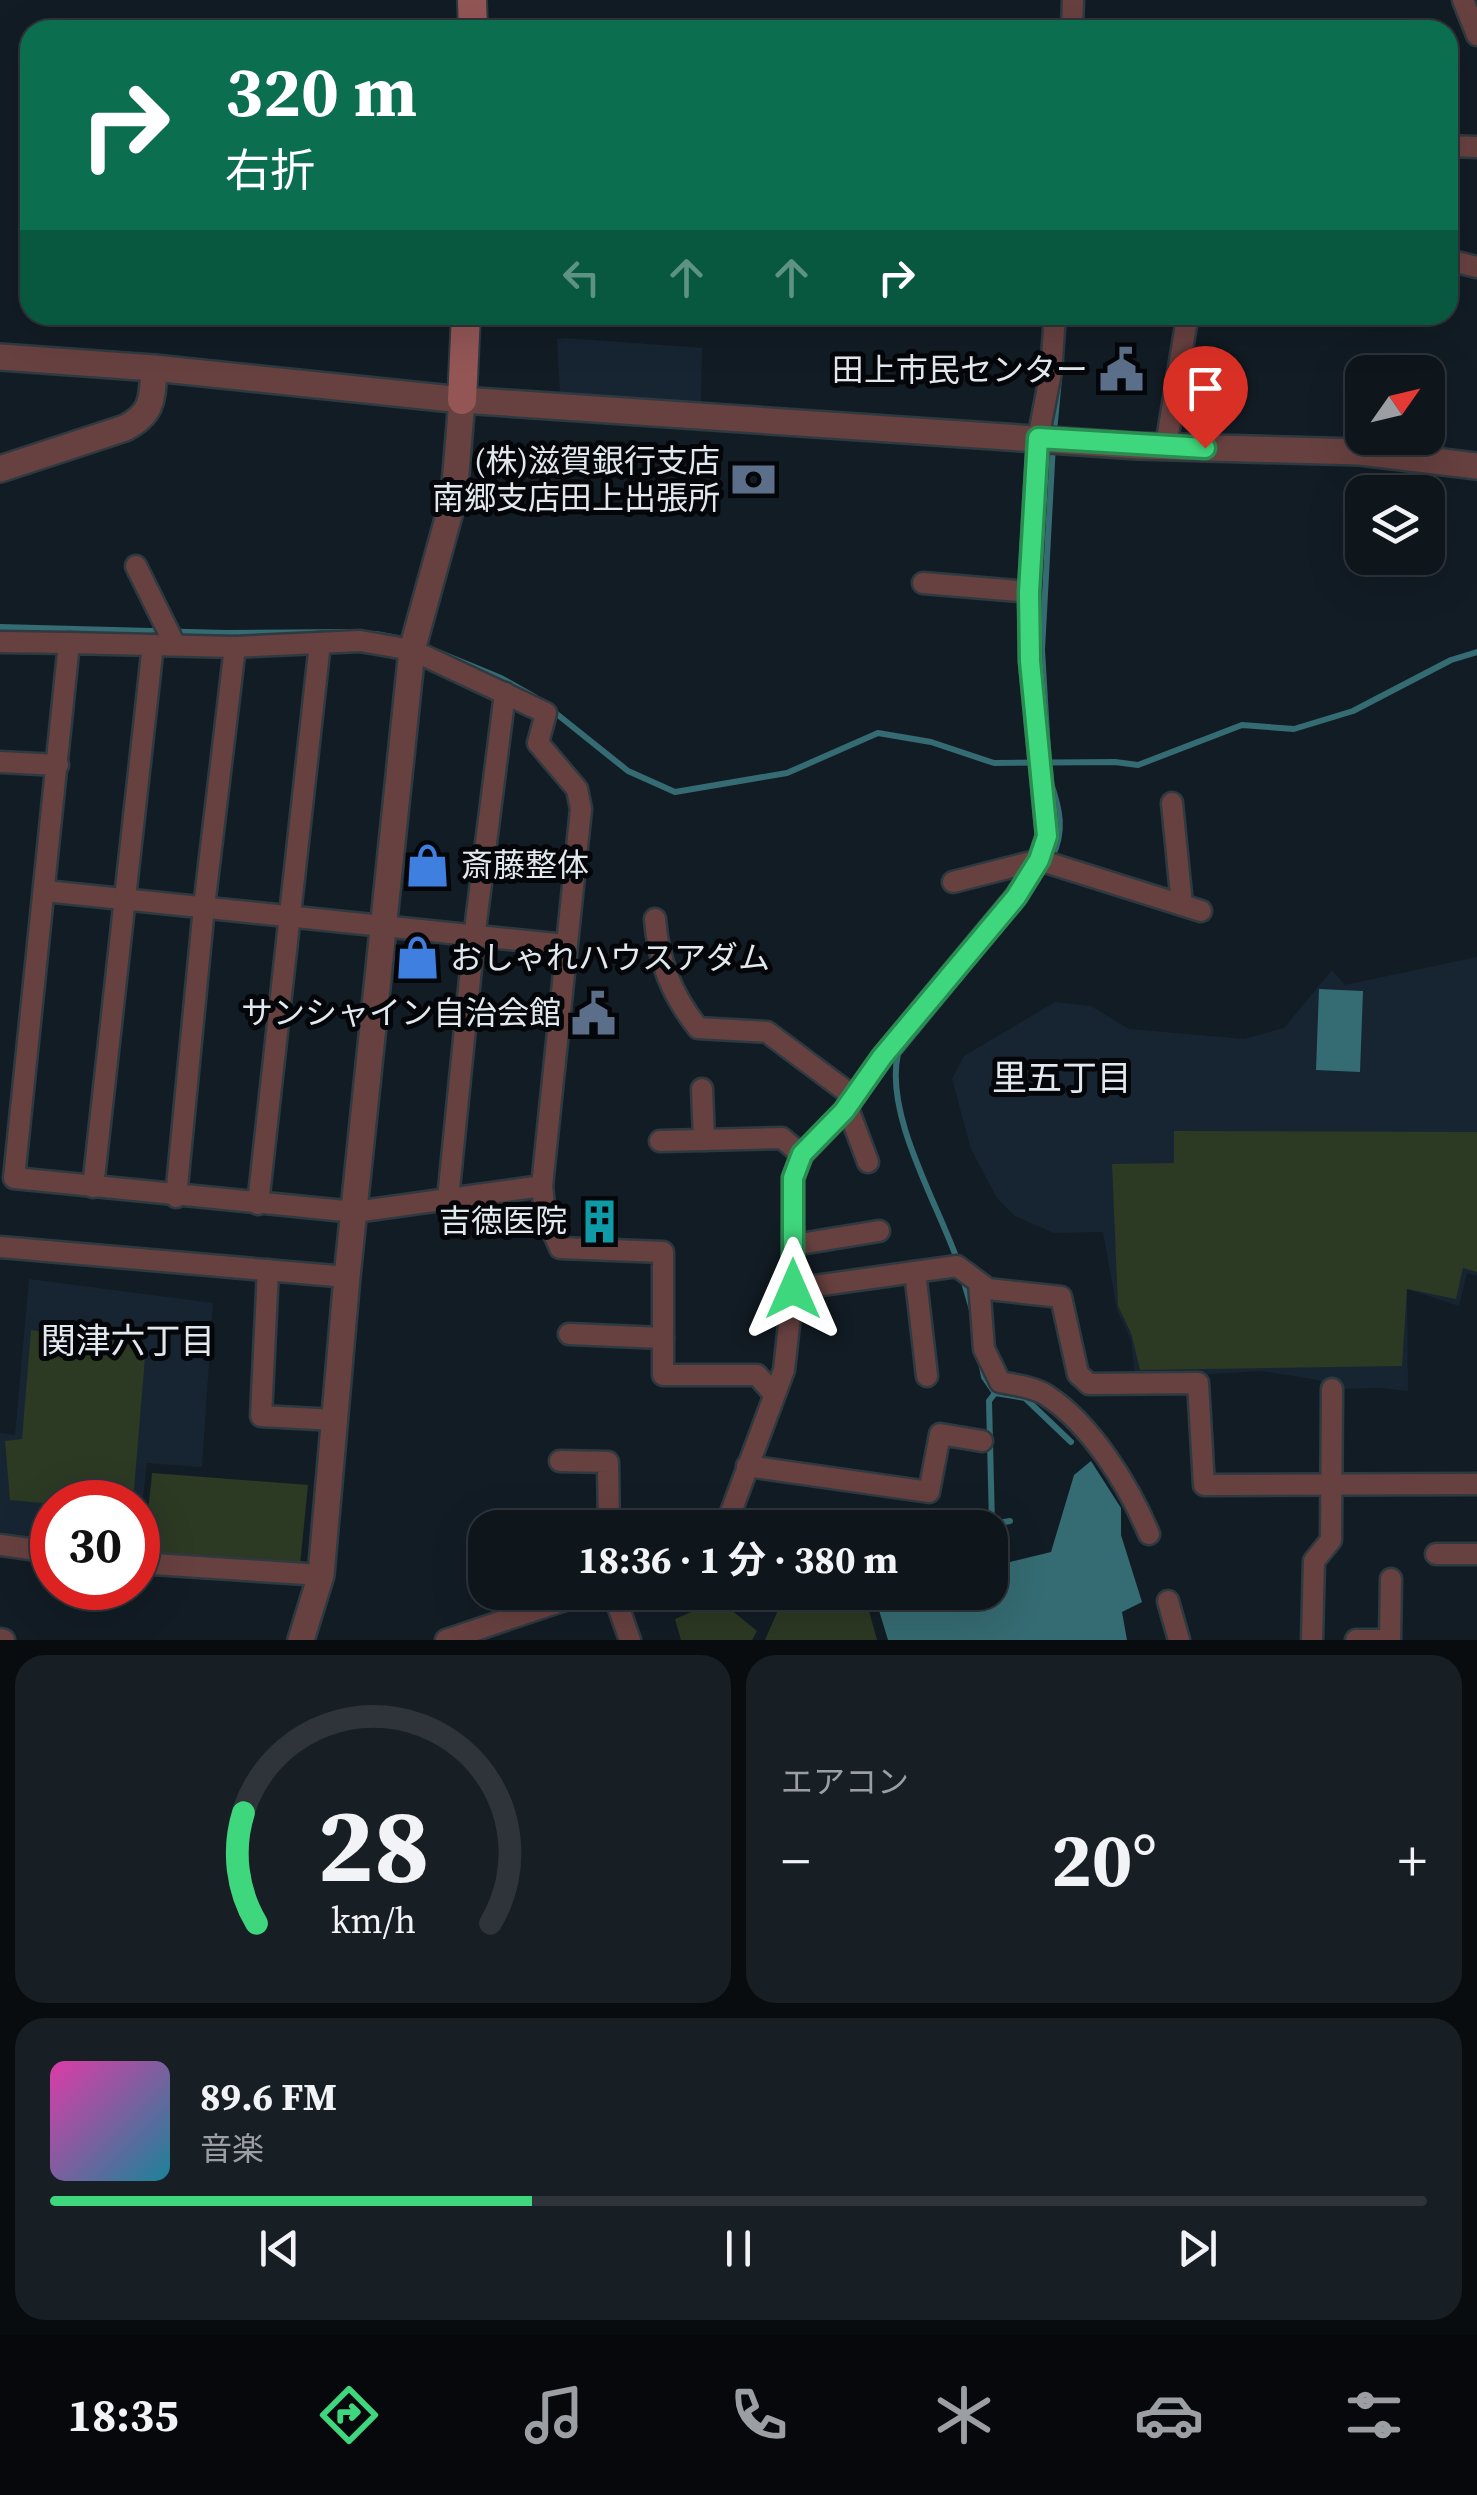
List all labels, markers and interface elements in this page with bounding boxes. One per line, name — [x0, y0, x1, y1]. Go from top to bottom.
text: 320 m — [225, 43, 417, 139]
icon: right — [60, 60, 190, 190]
text: 右折 — [225, 139, 315, 201]
icon: left — [554, 250, 609, 305]
icon: ahead — [659, 250, 714, 305]
icon: ahead — [764, 250, 819, 305]
icon: right — [869, 250, 924, 305]
public building icon: 田上市民センター — [1097, 346, 1145, 394]
pin — [1163, 346, 1248, 449]
place label: 田上市民センター — [832, 348, 1088, 392]
north arrow — [1345, 355, 1445, 455]
map controls — [1345, 355, 1445, 575]
icon: arrive — [1178, 361, 1233, 416]
place label: (株)滋賀銀行支店 南郷支店田上出張所 — [432, 439, 720, 520]
bank icon: (株)滋賀銀行支店 南郷支店田上出張所 — [729, 455, 777, 503]
button: layers — [1345, 475, 1445, 575]
shop icon: 斎藤整体 — [404, 841, 452, 889]
place label: 斎藤整体 — [461, 843, 589, 887]
shop icon: おしゃれハウスアダム — [393, 934, 441, 982]
place label: おしゃれハウスアダム — [450, 936, 770, 980]
public building icon: サンシャイン自治会館 — [570, 989, 618, 1037]
place label: サンシャイン自治会館 — [241, 991, 561, 1035]
district label: 里五丁目 — [992, 1054, 1132, 1102]
building icon: 吉徳医院 — [576, 1197, 624, 1245]
place label: 吉徳医院 — [439, 1199, 567, 1243]
position arrow — [741, 1237, 845, 1341]
district label: 関津六丁目 — [40, 1317, 216, 1365]
speed limit sign: 30 — [30, 1480, 160, 1610]
text: 18:36 · 1 分 · 380 m — [578, 1534, 898, 1586]
text: エアコン — [781, 1760, 909, 1804]
text: 28 — [317, 1773, 429, 1916]
text: 20° — [1051, 1808, 1157, 1911]
text: − — [781, 1823, 810, 1898]
text: + — [1398, 1823, 1427, 1898]
text: km/h — [330, 1896, 416, 1945]
text: 89.6 FM — [200, 2071, 337, 2123]
text: 音楽 — [200, 2127, 264, 2171]
icon: previous — [252, 2221, 307, 2276]
icon: pause — [711, 2221, 766, 2276]
icon: next — [1170, 2221, 1225, 2276]
icon: directions — [314, 2380, 384, 2450]
icon: music — [519, 2380, 589, 2450]
icon: phone — [724, 2380, 794, 2450]
icon: climate — [929, 2380, 999, 2450]
icon: car — [1134, 2380, 1204, 2450]
icon: filters — [1339, 2380, 1409, 2450]
text: 18:35 — [68, 2384, 179, 2446]

